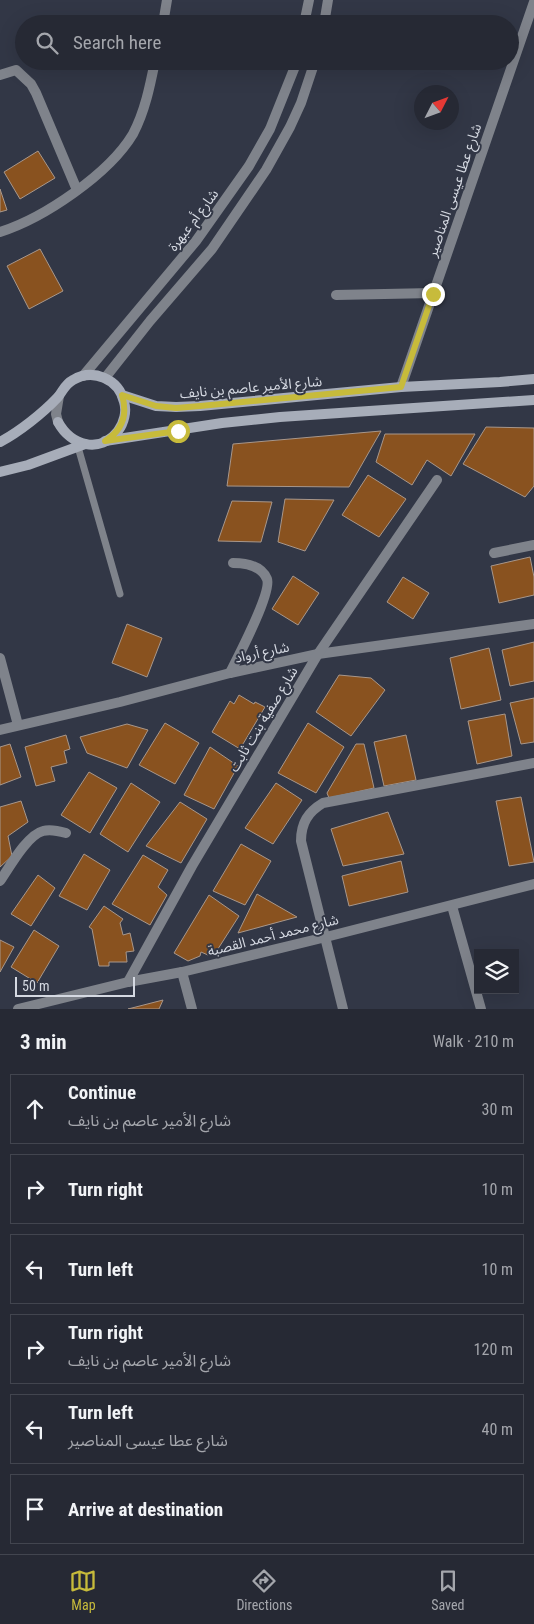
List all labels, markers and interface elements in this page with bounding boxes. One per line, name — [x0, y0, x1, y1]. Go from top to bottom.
search box — [15, 15, 519, 70]
icon: search — [33, 29, 61, 57]
text: Search here — [73, 31, 161, 54]
north arrow — [414, 85, 459, 130]
street label: شارع عطا عيسى المناصير — [423, 121, 487, 261]
street label: شارع أم عبهرة — [164, 185, 224, 256]
route end — [422, 283, 445, 306]
street label: شارع الأمير عاصم بن نايف — [179, 373, 323, 404]
route start — [167, 420, 190, 443]
street label: شارع أرواد — [233, 638, 291, 668]
street label: شارع صفية بنت ثابت — [225, 664, 303, 776]
street label: شارع محمد أحمد القصبة — [206, 910, 341, 962]
map controls — [474, 949, 519, 994]
button: layers — [474, 949, 519, 994]
scale bar — [15, 974, 135, 997]
text: 50 m — [22, 978, 50, 994]
text: 3 min — [20, 1030, 67, 1054]
text: Walk · 210 m — [433, 1032, 514, 1051]
text: Continue — [68, 1081, 136, 1104]
icon: ahead — [21, 1095, 49, 1123]
text: 30 m — [481, 1100, 513, 1119]
text: شارع الأمير عاصم بن نايف — [68, 1111, 231, 1130]
icon: right — [21, 1175, 49, 1203]
text: Turn right — [68, 1178, 143, 1201]
text: 10 m — [481, 1180, 513, 1199]
icon: left — [21, 1255, 49, 1283]
text: Turn left — [68, 1258, 133, 1281]
text: 10 m — [481, 1260, 513, 1279]
text: Turn right — [68, 1321, 143, 1344]
icon: right — [21, 1335, 49, 1363]
text: 120 m — [474, 1340, 513, 1359]
text: شارع الأمير عاصم بن نايف — [68, 1351, 231, 1370]
text: Turn left — [68, 1401, 133, 1424]
icon: left — [21, 1415, 49, 1443]
text: 40 m — [481, 1420, 513, 1439]
text: شارع عطا عيسى المناصير — [68, 1431, 228, 1450]
icon: arrive — [21, 1495, 49, 1523]
text: Arrive at destination — [68, 1498, 223, 1521]
tab: Map — [69, 1567, 97, 1613]
tab: Directions — [236, 1567, 292, 1613]
tab: Saved — [431, 1567, 465, 1613]

